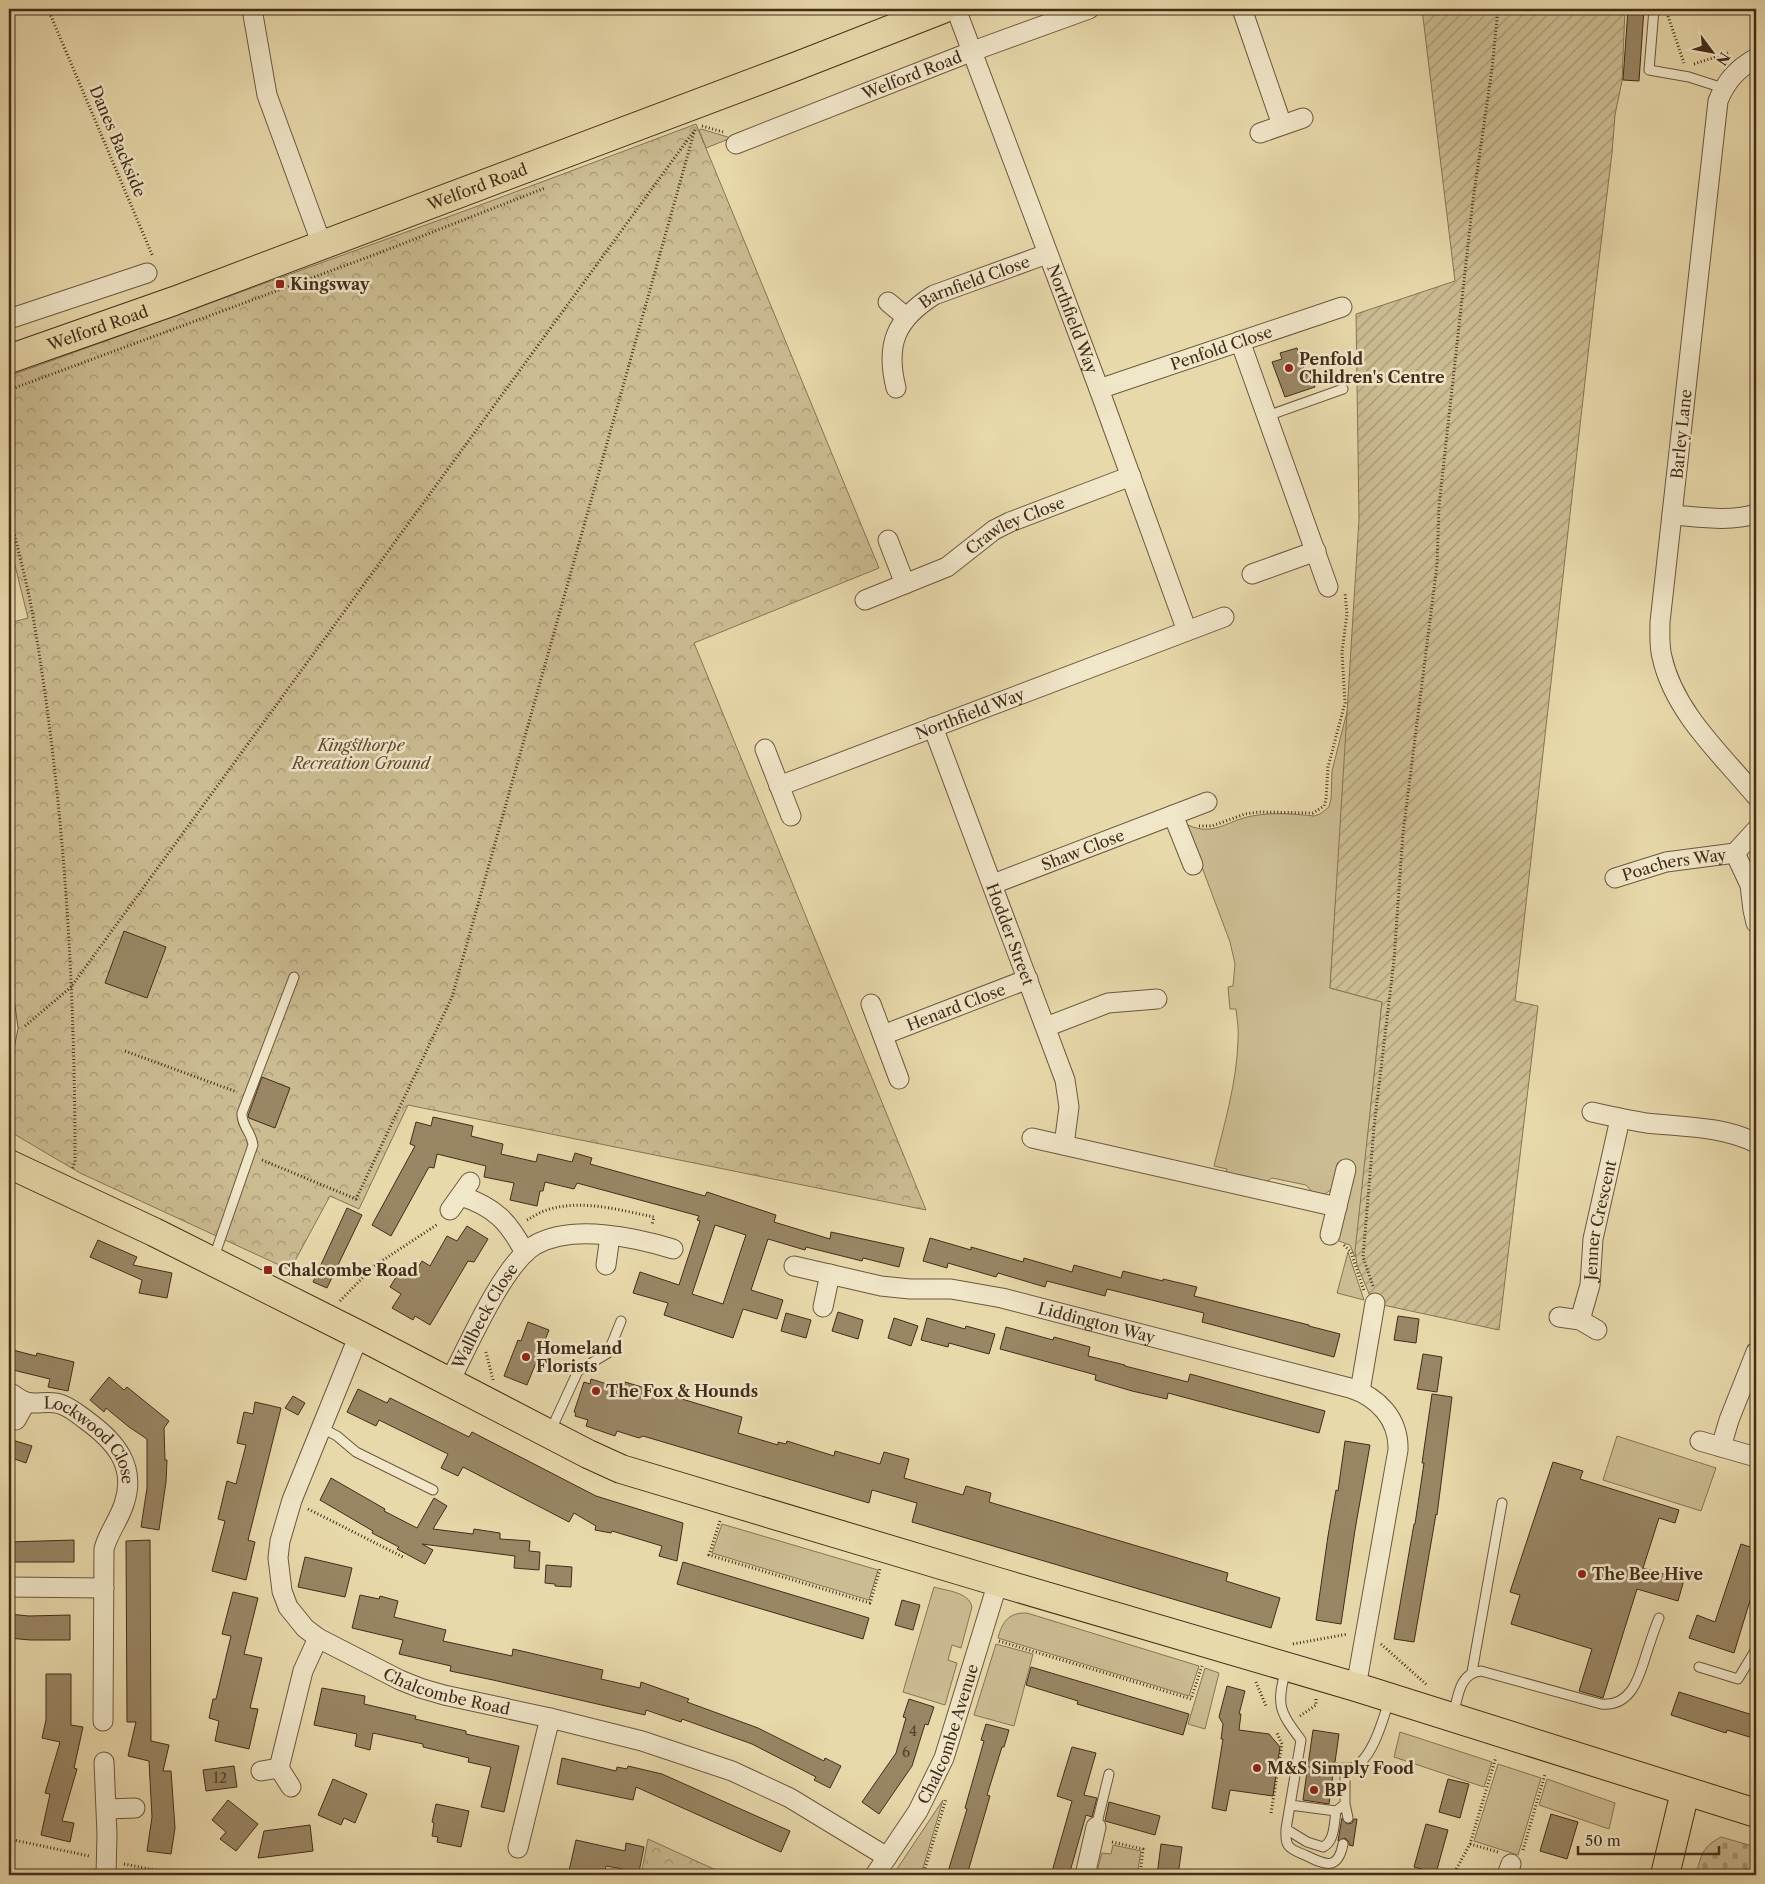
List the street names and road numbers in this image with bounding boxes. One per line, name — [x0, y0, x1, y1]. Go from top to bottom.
street label: Welford Road — [858, 46, 965, 104]
street label: Danes Backside — [85, 82, 151, 200]
street label: Welford Road — [423, 159, 530, 215]
street label: Barnfield Close — [915, 251, 1032, 312]
street label: Northfield Way — [1043, 261, 1103, 377]
street label: Welford Road — [44, 301, 151, 355]
street label: Penfold Close — [1168, 321, 1275, 374]
street label: Barley Lane — [1666, 388, 1696, 480]
street label: Crawley Close — [961, 492, 1067, 559]
street label: Northfield Way — [912, 683, 1028, 743]
street label: Shaw Close — [1038, 825, 1127, 875]
street label: Poachers Way — [1619, 844, 1729, 885]
street label: Hodder Street — [982, 880, 1039, 988]
street label: Henard Close — [904, 979, 1008, 1035]
street label: Jenner Crescent — [1580, 1158, 1621, 1284]
street label: Wallbeck Close — [447, 1259, 522, 1373]
street label: Liddington Way — [1036, 1298, 1159, 1348]
street label: Lockwood Close — [44, 1392, 138, 1485]
street label: Chalcombe Avenue — [913, 1662, 982, 1807]
street label: Chalcombe Road — [380, 1663, 512, 1719]

